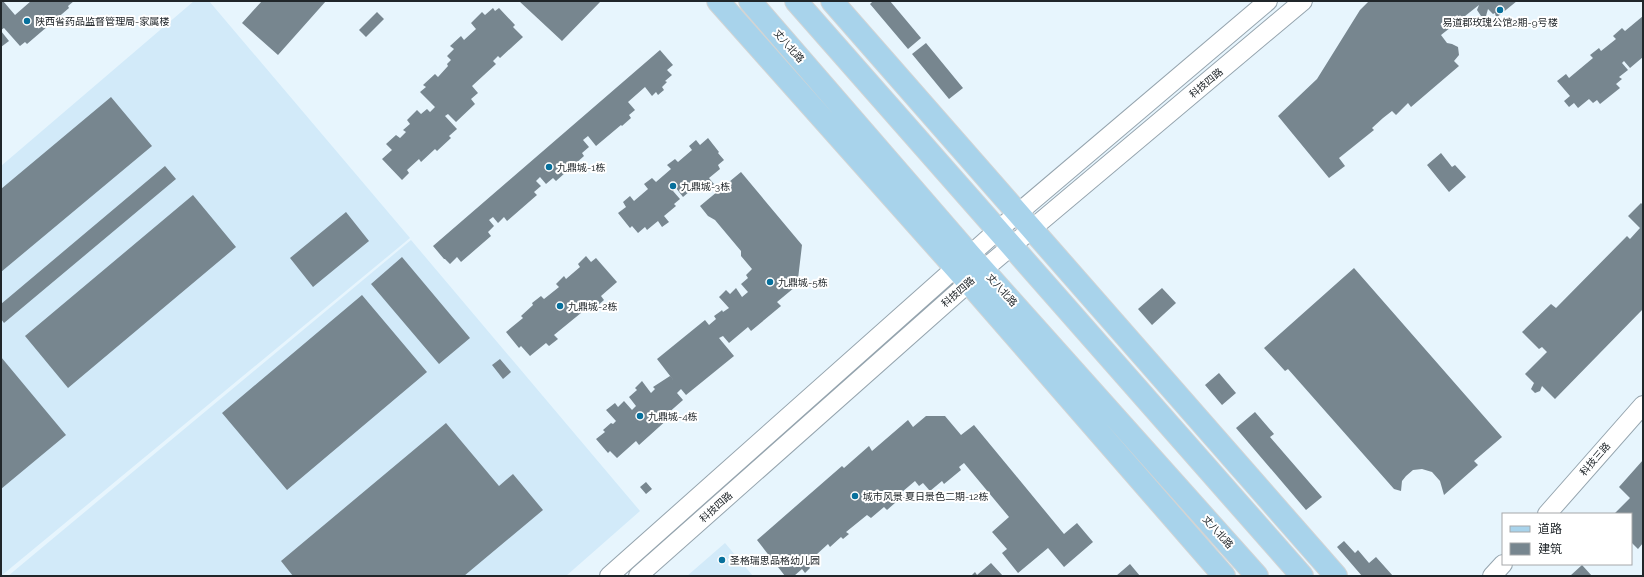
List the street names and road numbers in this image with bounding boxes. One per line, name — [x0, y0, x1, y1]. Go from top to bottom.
street label: 丈八北路 — [772, 27, 806, 65]
street label: 科技四路 — [1187, 66, 1225, 100]
street label: 丈八北路 — [985, 271, 1019, 309]
street label: 科技四路 — [939, 275, 977, 309]
street label: 科技三路 — [1578, 440, 1612, 478]
street label: 科技四路 — [697, 490, 735, 524]
street label: 丈八北路 — [1201, 513, 1235, 551]

